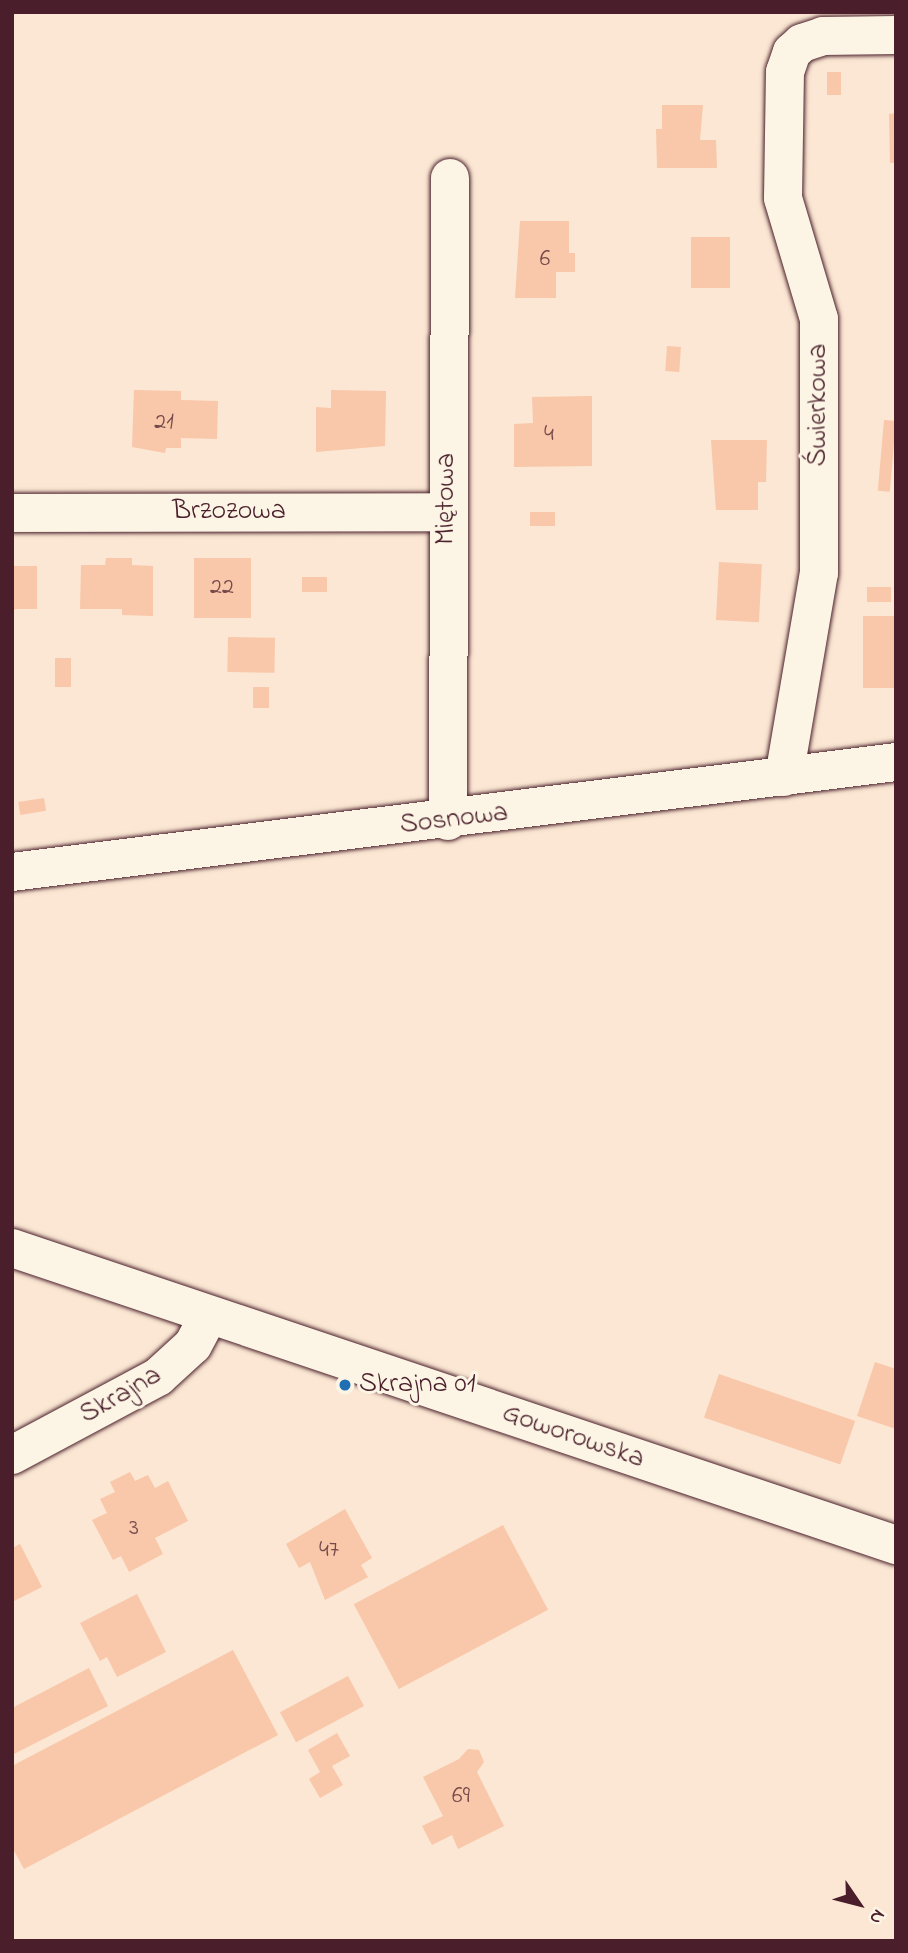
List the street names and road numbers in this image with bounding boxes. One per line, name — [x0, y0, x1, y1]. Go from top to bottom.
street label: Świerkowa — [802, 344, 836, 466]
street label: Miętowa — [430, 453, 464, 545]
street label: Brzozowa — [172, 495, 286, 529]
street label: Sosnowa — [398, 797, 510, 843]
street label: Skrajna — [74, 1359, 168, 1433]
street label: Goworowska — [498, 1397, 648, 1477]

